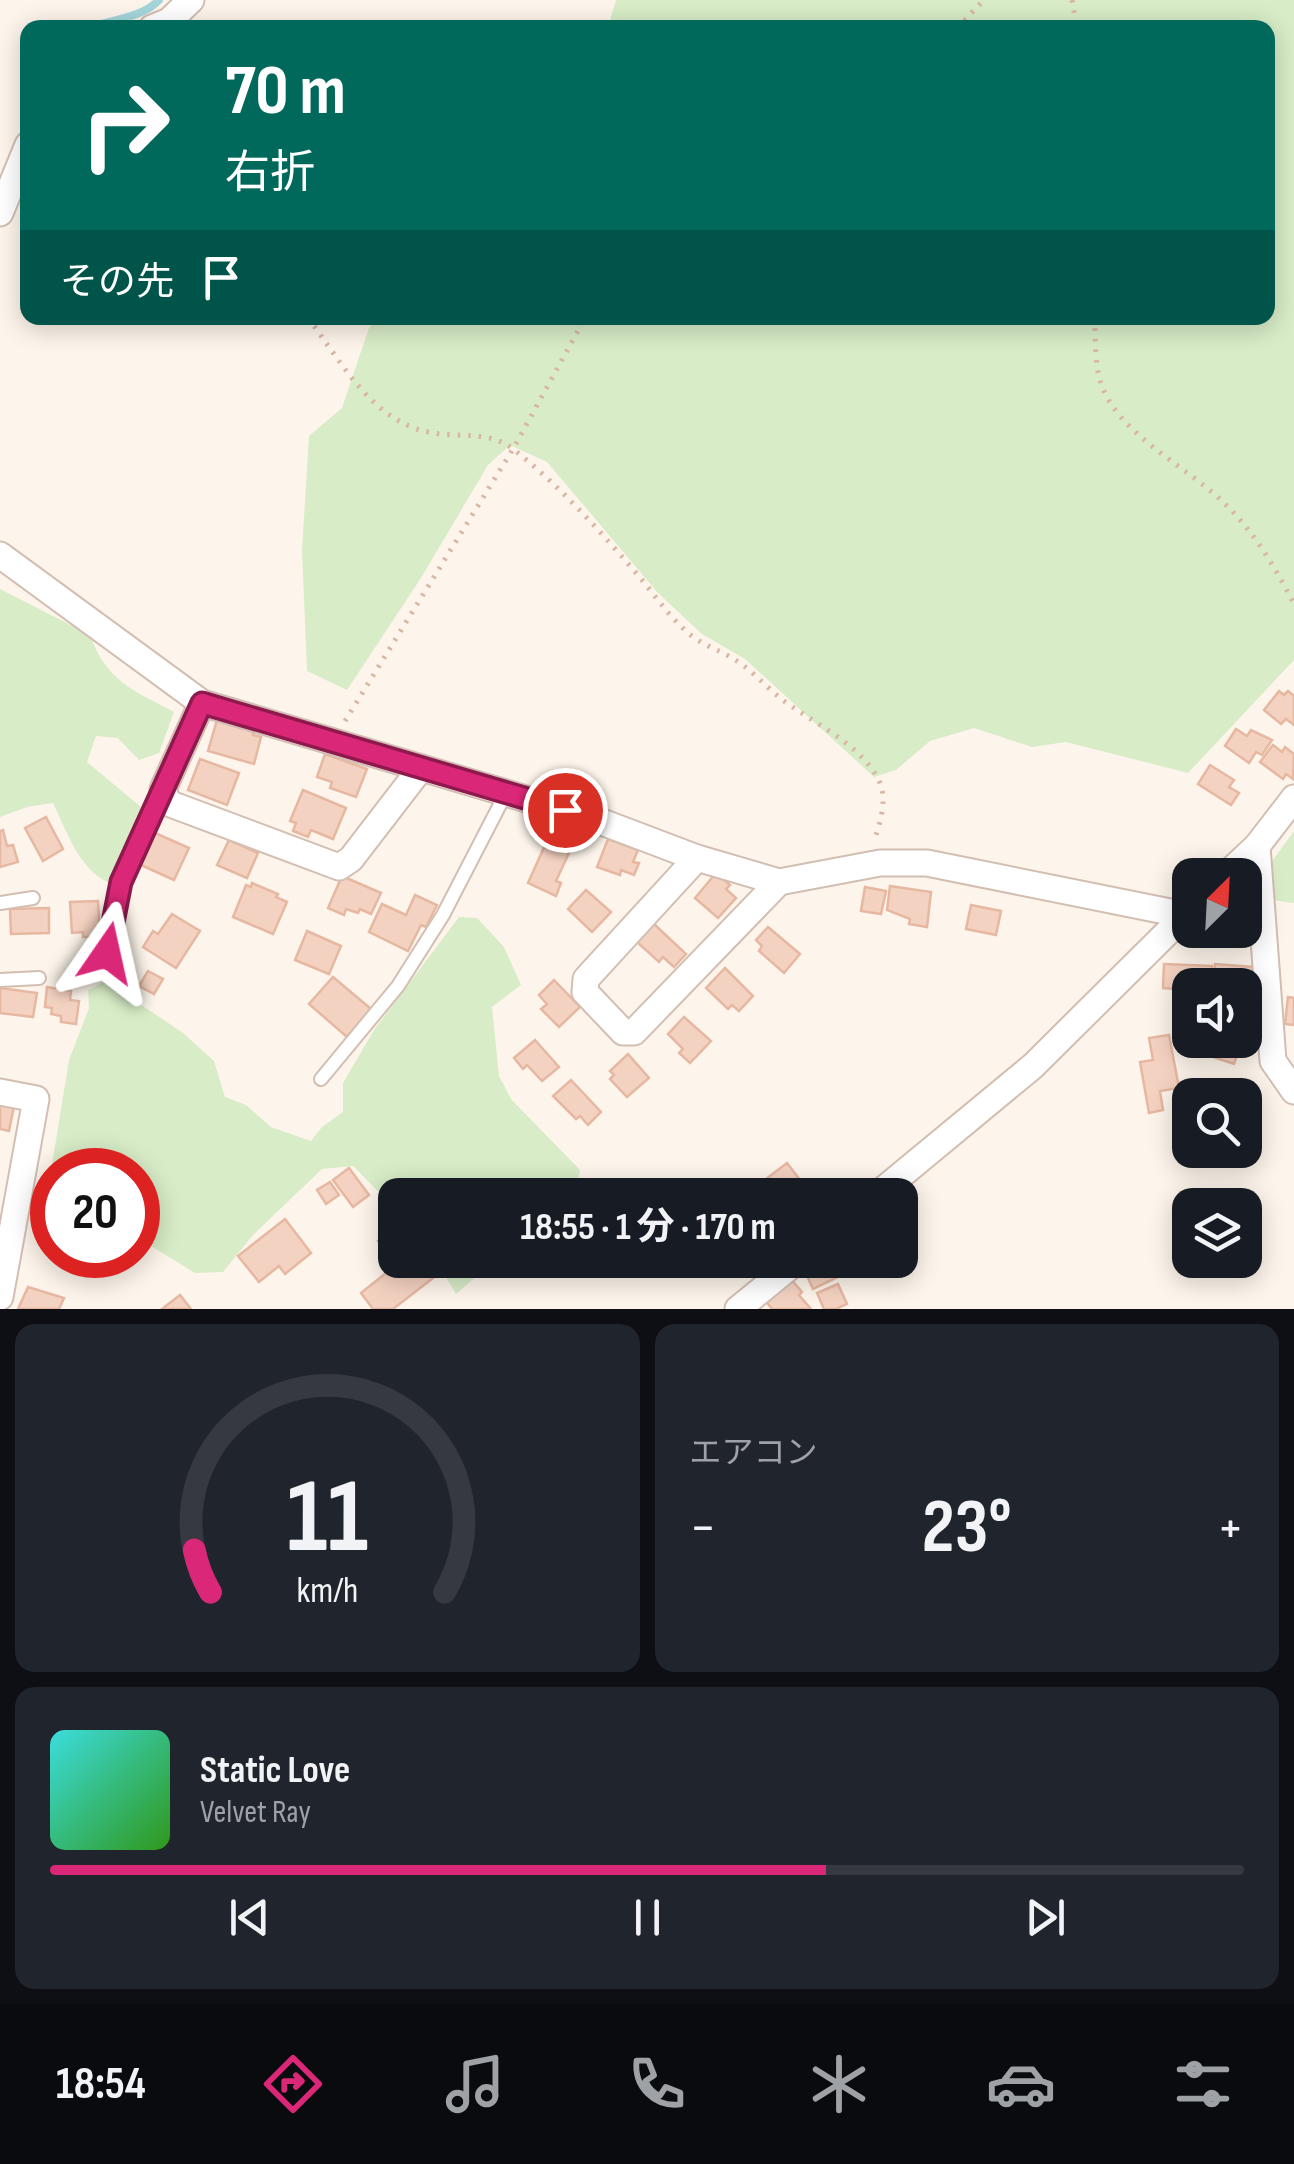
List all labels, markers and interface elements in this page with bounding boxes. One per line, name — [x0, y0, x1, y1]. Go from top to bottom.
text: 70 m — [225, 50, 346, 134]
icon: right — [60, 60, 190, 190]
text: 右折 — [225, 146, 315, 201]
icon: arrive — [194, 250, 249, 305]
text: その先 — [60, 260, 174, 305]
pin — [523, 768, 608, 853]
icon: arrive — [538, 783, 593, 838]
north arrow — [1172, 858, 1262, 948]
map controls — [1172, 858, 1262, 1278]
position arrow — [55, 901, 159, 1005]
button: sound — [1172, 968, 1262, 1058]
button: search — [1172, 1078, 1262, 1168]
speed limit sign: 20 — [30, 1148, 160, 1278]
button: layers — [1172, 1188, 1262, 1278]
text: 18:55 · 1 分 · 170 m — [520, 1205, 776, 1250]
text: エアコン — [690, 1434, 818, 1473]
text: 11 — [286, 1456, 368, 1581]
text: 23° — [922, 1483, 1012, 1574]
text: − — [690, 1495, 716, 1562]
text: + — [1217, 1495, 1244, 1562]
text: km/h — [296, 1570, 358, 1613]
text: Static Love — [200, 1748, 350, 1793]
text: Velvet Ray — [200, 1793, 311, 1832]
icon: previous — [222, 1890, 277, 1945]
icon: pause — [620, 1890, 675, 1945]
icon: next — [1018, 1890, 1073, 1945]
icon: directions — [258, 2049, 328, 2119]
icon: music — [440, 2049, 510, 2119]
icon: phone — [622, 2049, 692, 2119]
icon: climate — [804, 2049, 874, 2119]
icon: car — [986, 2049, 1056, 2119]
icon: filters — [1168, 2049, 1238, 2119]
text: 18:54 — [56, 2057, 146, 2112]

